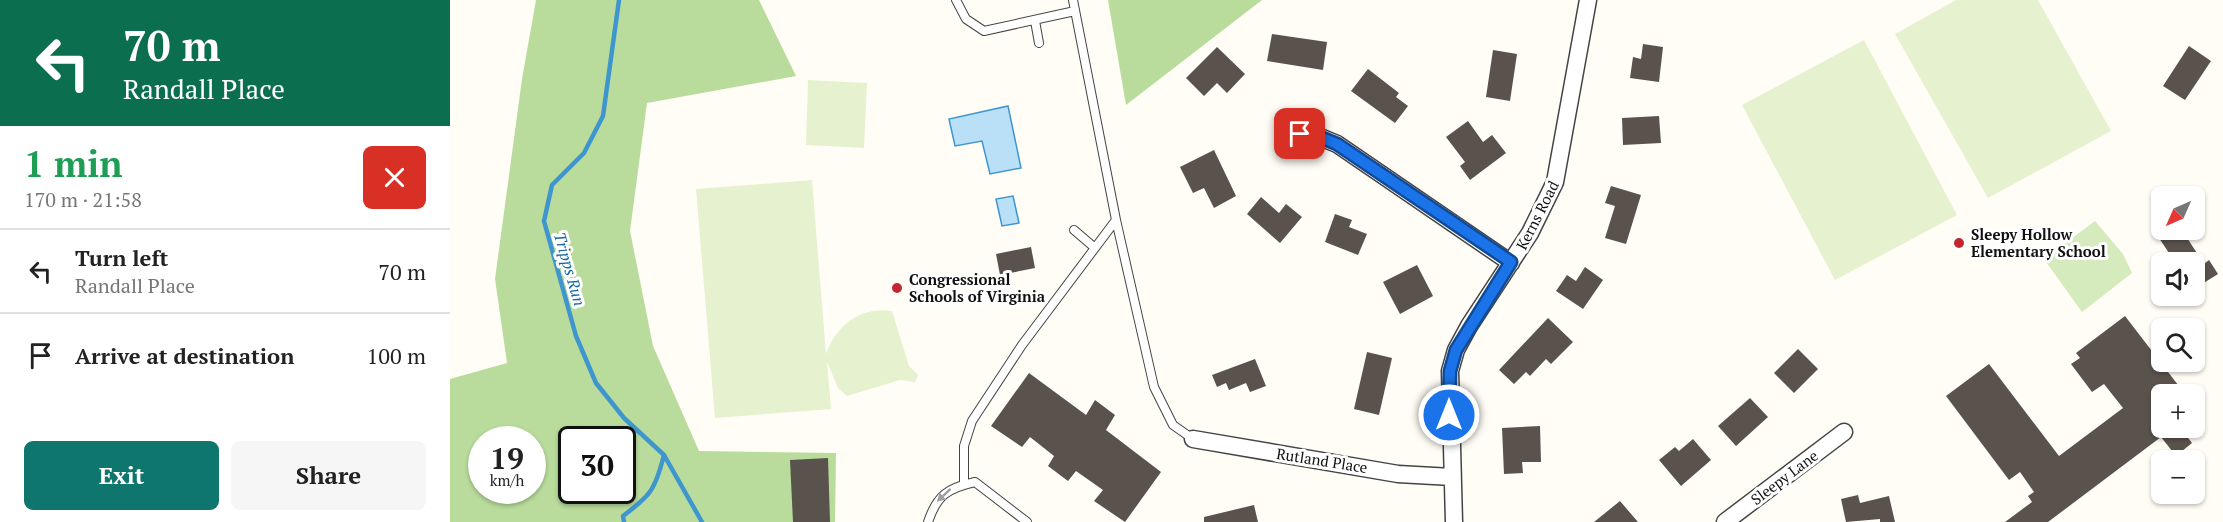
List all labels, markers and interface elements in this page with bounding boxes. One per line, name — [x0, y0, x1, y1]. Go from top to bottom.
text: 70 m — [123, 17, 221, 73]
icon: left — [24, 24, 102, 102]
text: Randall Place — [123, 71, 285, 107]
pin — [1274, 108, 1325, 159]
icon: arrive — [1283, 117, 1316, 150]
text: 1 min — [24, 140, 122, 187]
button: close — [363, 146, 426, 209]
street label: Kerns Road — [1511, 177, 1563, 253]
text: 170 m · 21:58 — [24, 186, 142, 213]
north arrow — [2151, 186, 2205, 240]
map controls — [2151, 186, 2205, 504]
place label: Sleepy Hollow Elementary School — [1971, 224, 2106, 261]
water label: Tripps Run — [549, 230, 591, 308]
marker: Sleepy Hollow Elementary School — [1952, 236, 1966, 250]
text: Turn left — [75, 243, 168, 272]
button: sound — [2151, 252, 2205, 306]
icon: left — [24, 255, 57, 288]
text: 70 m — [378, 257, 426, 286]
place label: Congressional Schools of Virginia — [909, 269, 1046, 306]
text: Randall Place — [75, 272, 195, 299]
marker: Congressional Schools of Virginia — [890, 281, 904, 295]
button: search — [2151, 318, 2205, 372]
icon: arrive — [24, 339, 57, 372]
text: Arrive at destination — [75, 341, 294, 370]
text: 100 m — [366, 341, 426, 370]
position arrow — [1417, 383, 1481, 447]
button: + — [2151, 384, 2205, 438]
speed limit sign: 30 — [558, 426, 636, 504]
text: 19 — [490, 438, 524, 478]
button: Exit — [24, 441, 219, 510]
button: Share — [231, 441, 426, 510]
street label: Rutland Place — [1275, 443, 1369, 477]
street label: Sleepy Lane — [1746, 445, 1822, 509]
button: − — [2151, 450, 2205, 504]
text: km/h — [490, 470, 524, 490]
one-way arrow — [937, 488, 952, 501]

